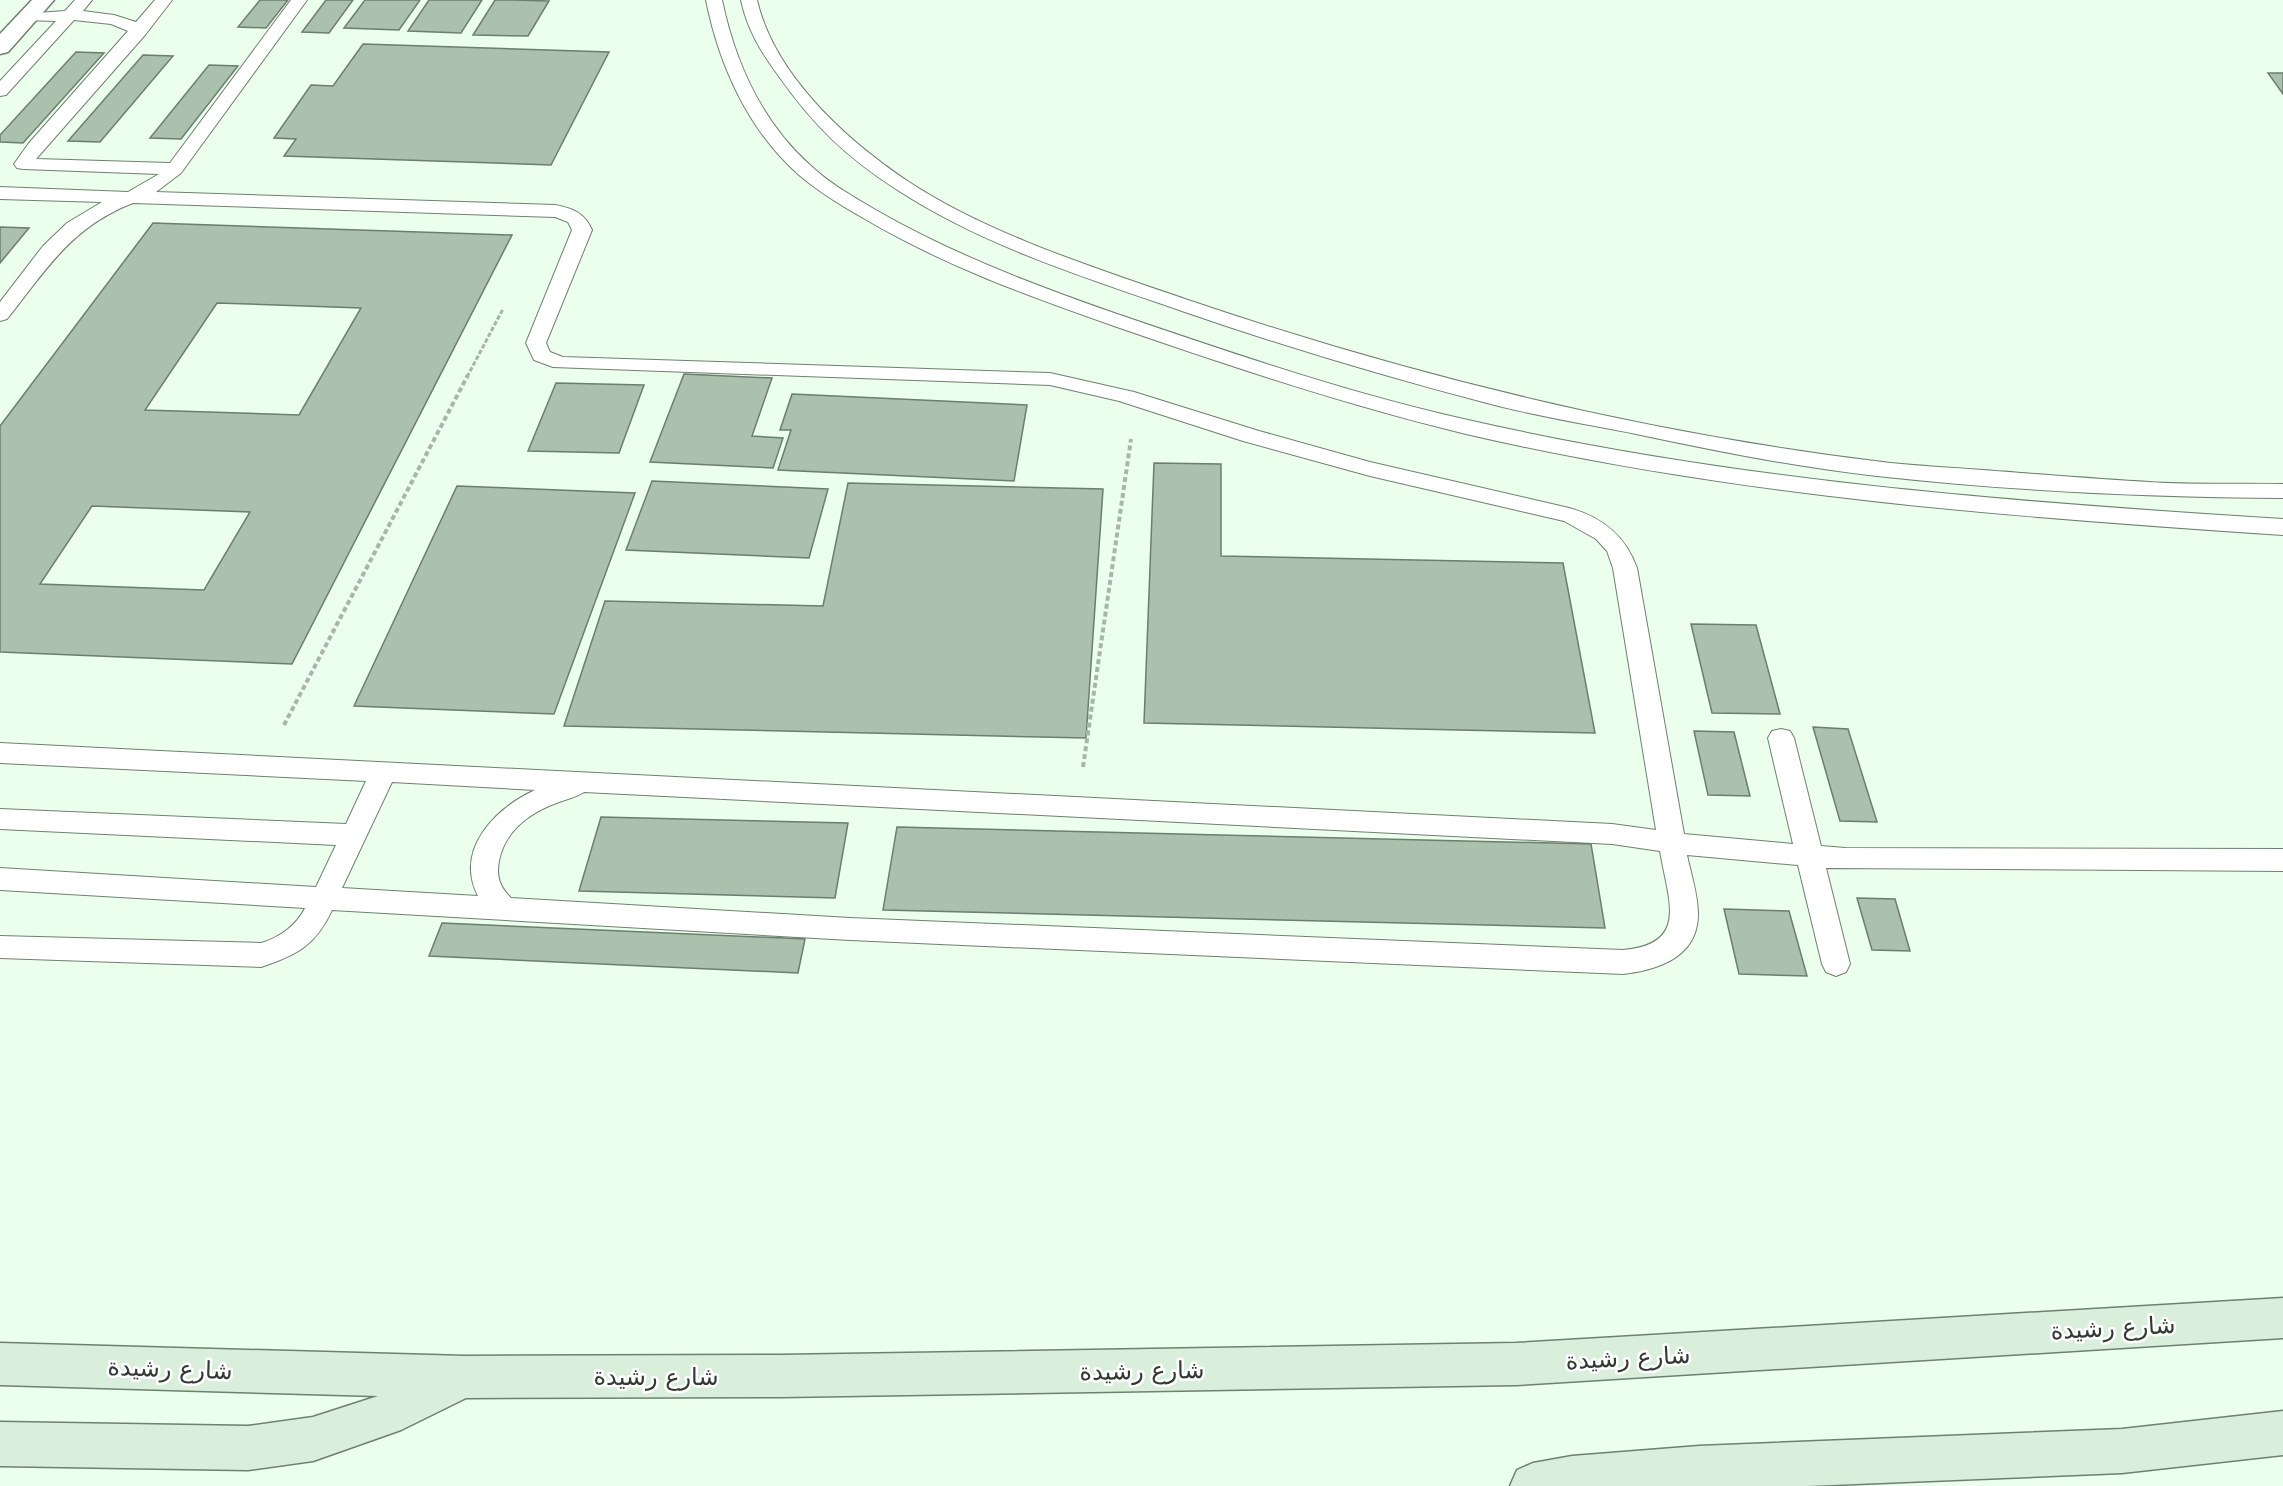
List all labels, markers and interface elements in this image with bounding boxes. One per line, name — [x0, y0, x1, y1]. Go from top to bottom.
street label: شارع رشيدة — [2050, 1311, 2176, 1345]
street label: شارع رشيدة — [1565, 1341, 1691, 1375]
street label: شارع رشيدة — [107, 1353, 233, 1385]
street label: شارع رشيدة — [1079, 1356, 1205, 1386]
street label: شارع رشيدة — [593, 1363, 719, 1391]

